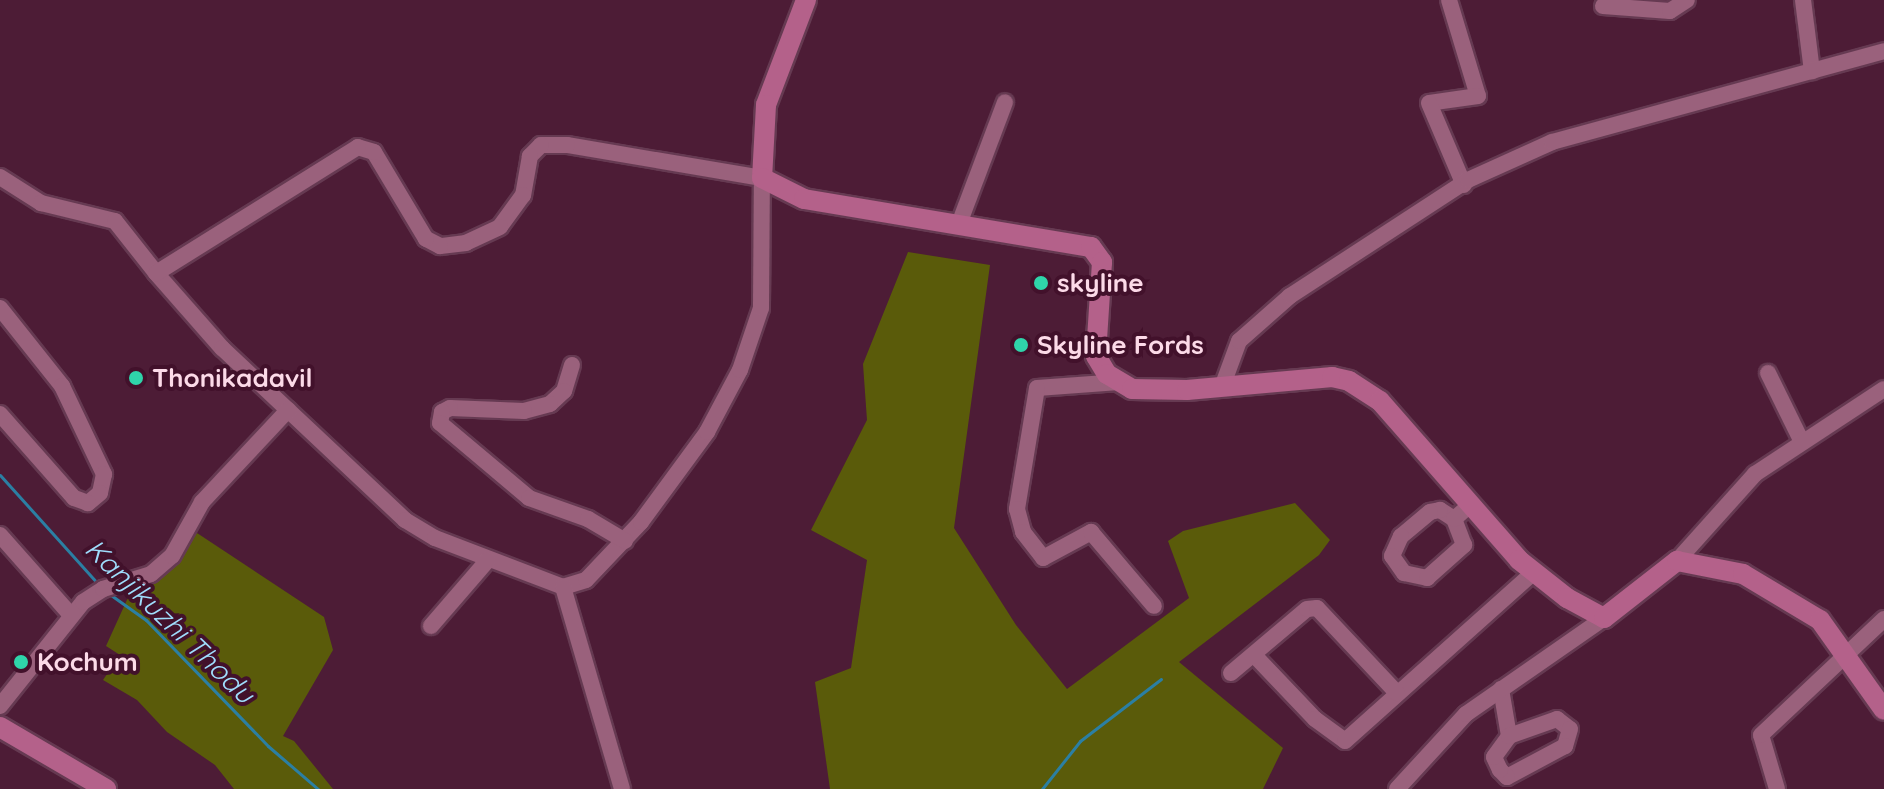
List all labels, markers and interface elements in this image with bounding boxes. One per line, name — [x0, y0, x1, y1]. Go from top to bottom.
place label: skyline — [1057, 267, 1144, 299]
marker: skyline — [1032, 274, 1050, 292]
place label: Skyline Fords — [1037, 329, 1204, 361]
marker: Skyline Fords — [1012, 336, 1030, 354]
place label: Thonikadavil — [152, 362, 312, 394]
marker: Thonikadavil — [127, 369, 145, 387]
water label: Kanjikuzhi Thodu — [78, 532, 262, 710]
place label: Kochum — [37, 646, 138, 678]
marker: Kochum — [12, 653, 30, 671]

